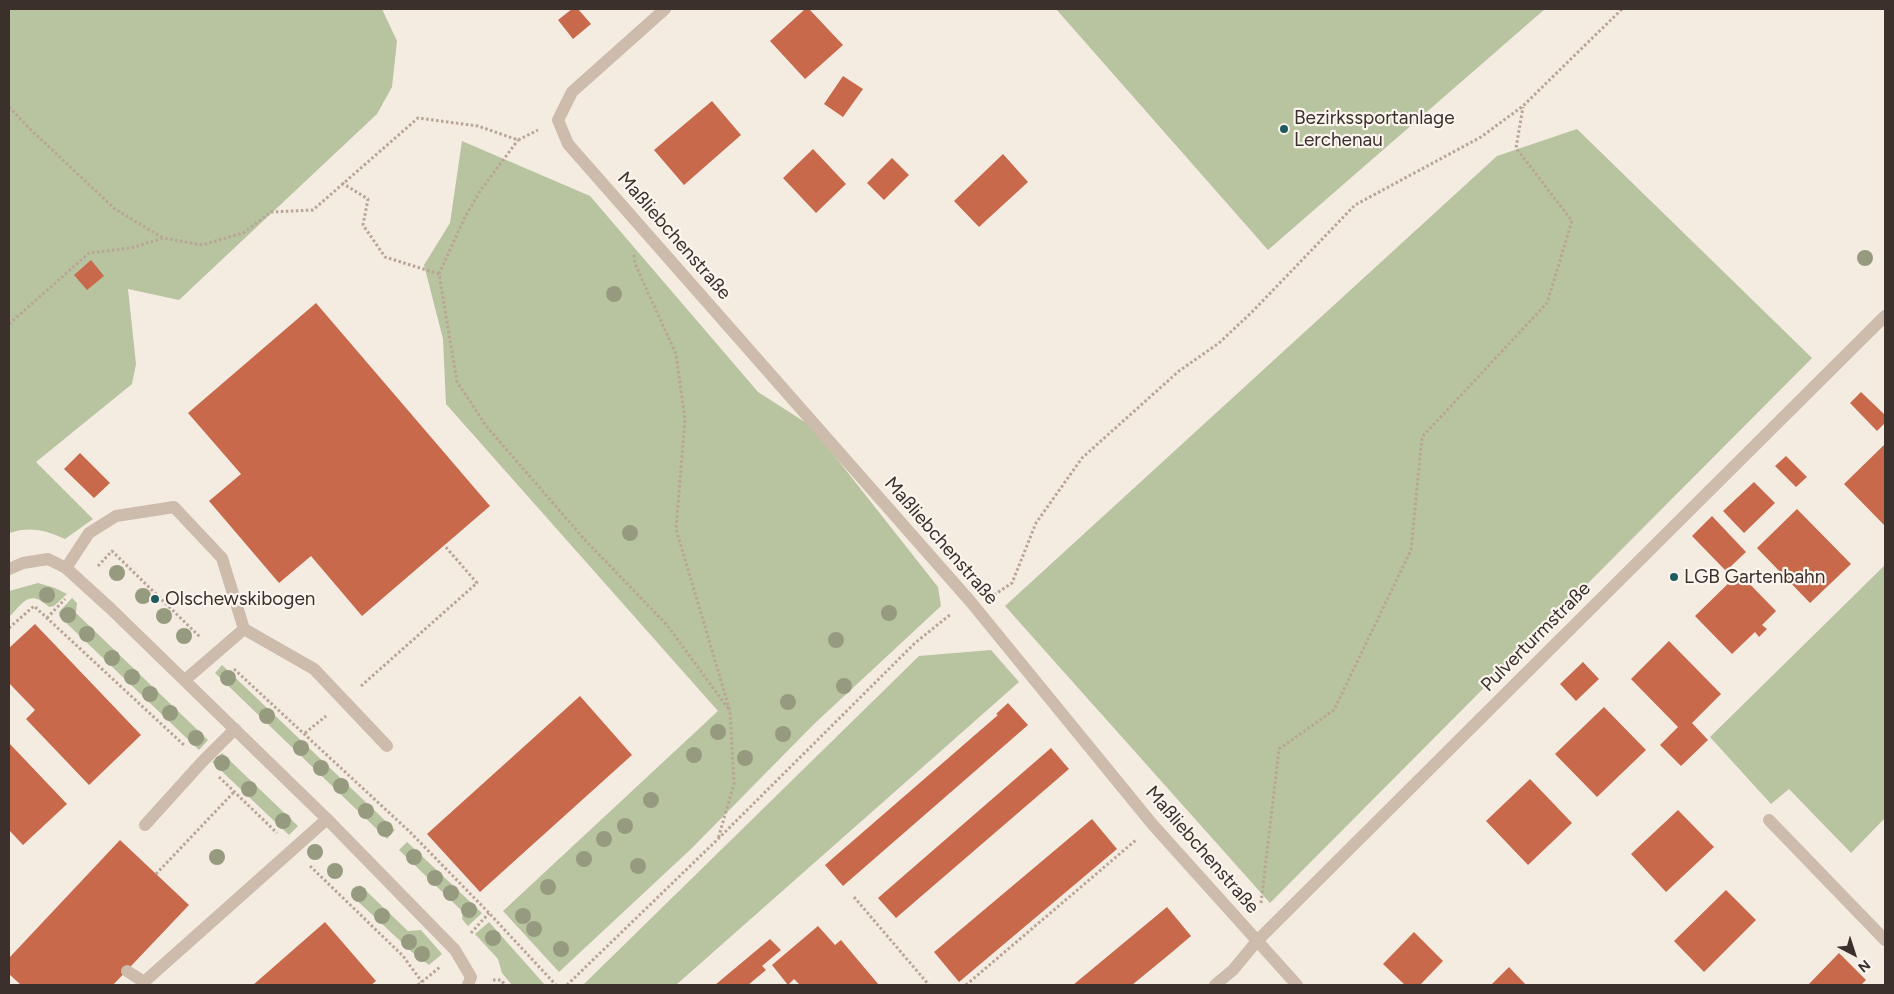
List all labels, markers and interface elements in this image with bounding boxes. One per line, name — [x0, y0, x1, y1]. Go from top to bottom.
place label: Bezirkssportanlage Lerchenau — [1294, 107, 1455, 151]
marker: Bezirkssportanlage Lerchenau — [1278, 123, 1290, 135]
street label: Maßliebchenstraße — [612, 168, 736, 304]
street label: Maßliebchenstraße — [879, 473, 1003, 609]
place label: LGB Gartenbahn — [1684, 566, 1825, 588]
marker: LGB Gartenbahn — [1668, 571, 1680, 583]
street label: Pulverturmstraße — [1476, 577, 1596, 697]
place label: Olschewskibogen — [165, 588, 315, 610]
marker: Olschewskibogen — [149, 593, 161, 605]
street label: Maßliebchenstraße — [1140, 782, 1264, 918]
north arrow — [1829, 929, 1879, 979]
text: N — [1854, 956, 1874, 976]

